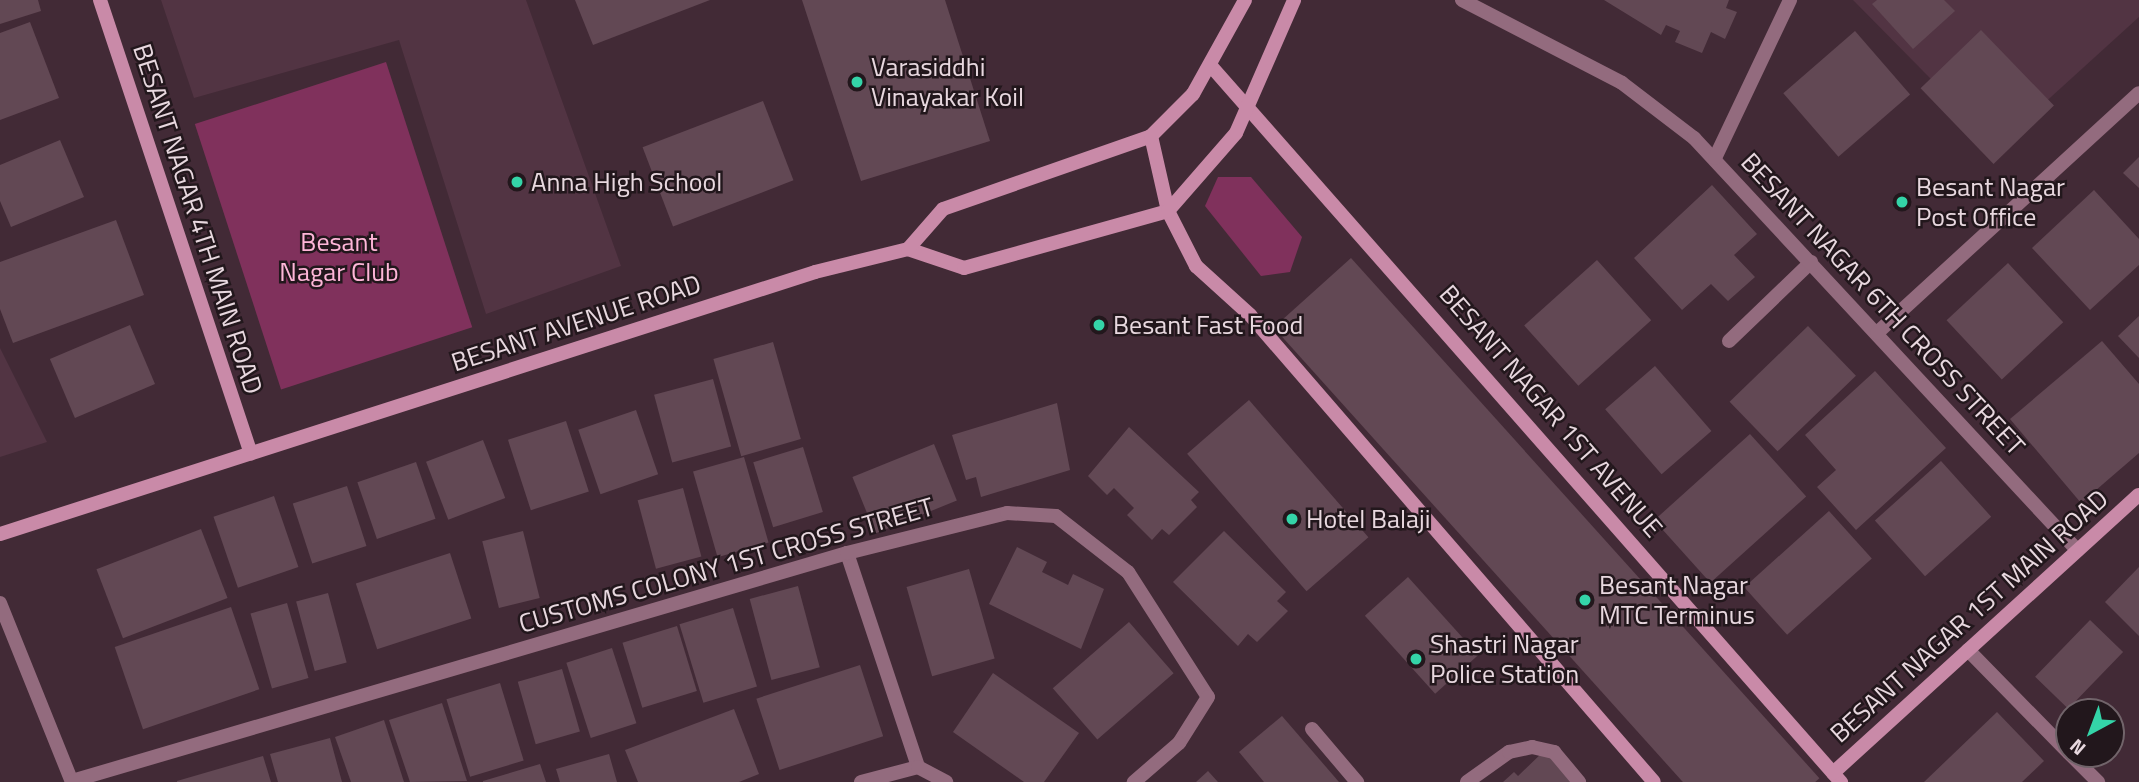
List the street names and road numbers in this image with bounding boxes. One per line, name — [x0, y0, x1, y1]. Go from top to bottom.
street label: BESANT NAGAR 4TH MAIN ROAD — [127, 40, 269, 398]
street label: BESANT NAGAR 6TH CROSS STREET — [1735, 147, 2031, 461]
street label: BESANT AVENUE ROAD — [447, 268, 705, 378]
street label: BESANT NAGAR 1ST AVENUE — [1433, 279, 1669, 543]
street label: BESANT NAGAR 1ST MAIN ROAD — [1824, 483, 2114, 749]
street label: CUSTOMS COLONY 1ST CROSS STREET — [515, 491, 937, 639]

